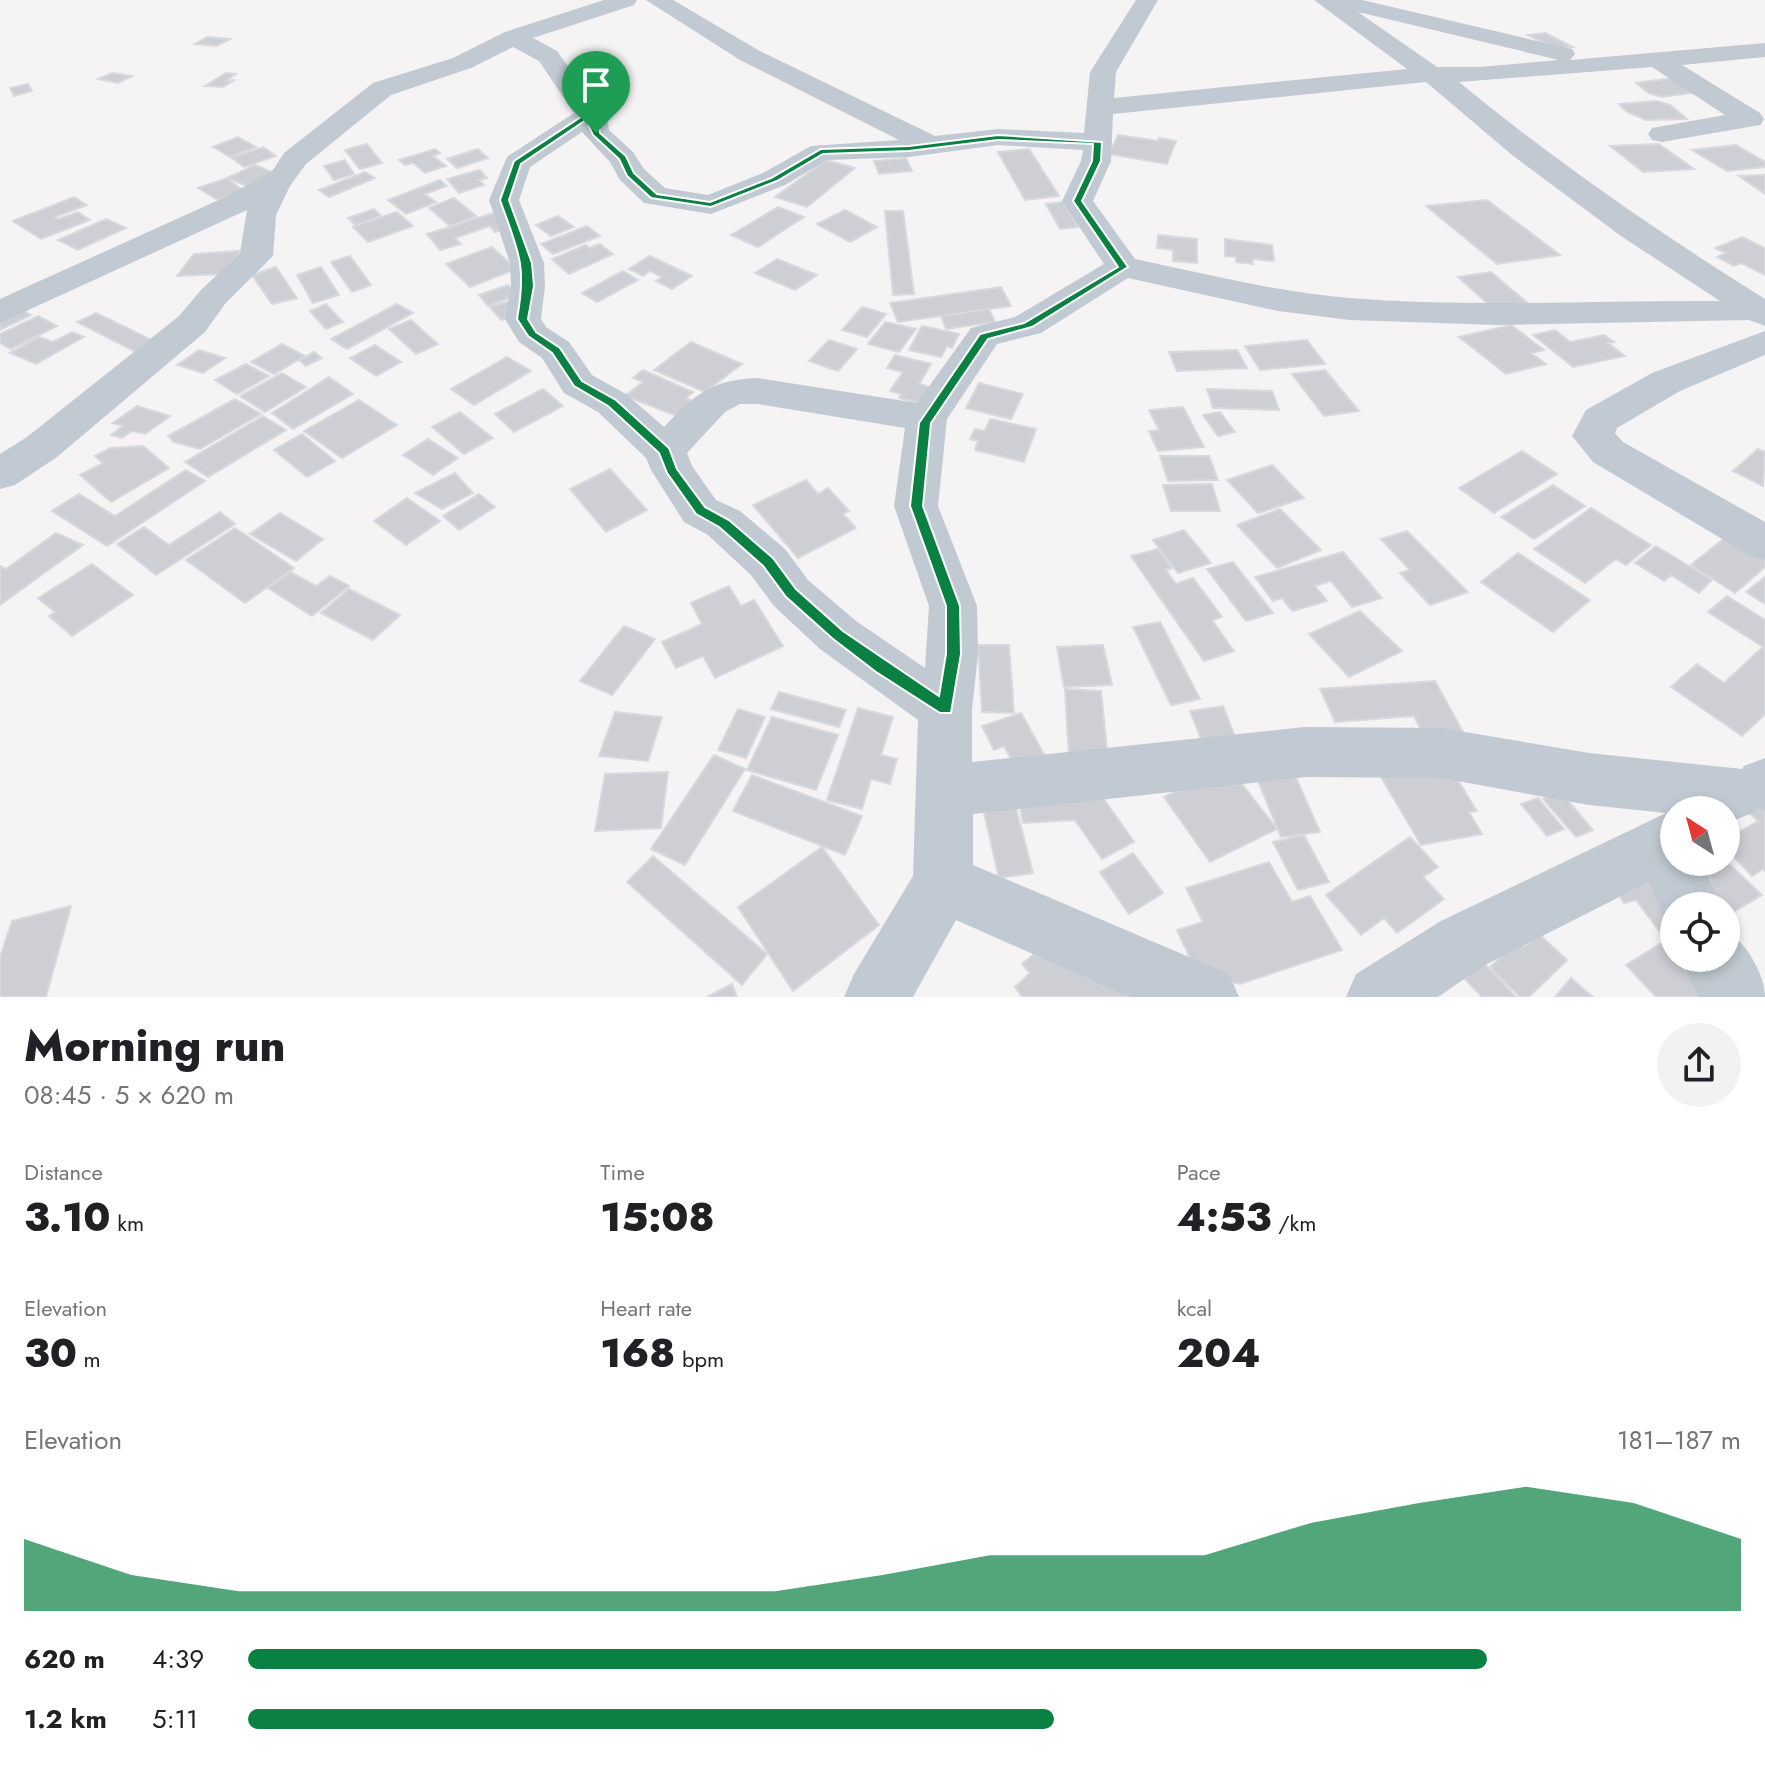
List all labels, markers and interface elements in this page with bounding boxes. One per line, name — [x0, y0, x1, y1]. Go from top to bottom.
pin — [562, 51, 630, 133]
icon: arrive — [574, 63, 618, 107]
north arrow — [1660, 796, 1740, 876]
map controls — [1660, 796, 1740, 972]
button: locate — [1660, 892, 1740, 972]
text: Morning run — [24, 1014, 286, 1078]
button: share — [1657, 1023, 1741, 1107]
text: 08:45 · 5 × 620 m — [24, 1076, 234, 1114]
text: Distance — [24, 1156, 103, 1188]
text: Time — [600, 1156, 645, 1188]
text: Pace — [1177, 1156, 1220, 1188]
text: 3.10 — [24, 1188, 111, 1246]
text: 15:08 — [600, 1188, 715, 1246]
text: 4:53 — [1177, 1188, 1272, 1246]
text: km — [111, 1207, 144, 1239]
text: /km — [1272, 1207, 1316, 1239]
text: Elevation — [24, 1292, 107, 1324]
text: Heart rate — [600, 1292, 692, 1324]
text: kcal — [1177, 1292, 1212, 1324]
text: 30 — [24, 1324, 77, 1382]
text: 168 — [600, 1324, 675, 1382]
text: 204 — [1177, 1324, 1260, 1382]
text: m — [77, 1343, 101, 1375]
text: bpm — [675, 1343, 724, 1375]
text: Elevation — [24, 1421, 122, 1459]
text: 181–187 m — [1617, 1421, 1741, 1459]
text: 620 m — [24, 1640, 105, 1678]
text: 4:39 — [152, 1640, 204, 1678]
text: 1.2 km — [24, 1700, 107, 1738]
text: 5:11 — [152, 1700, 198, 1738]

